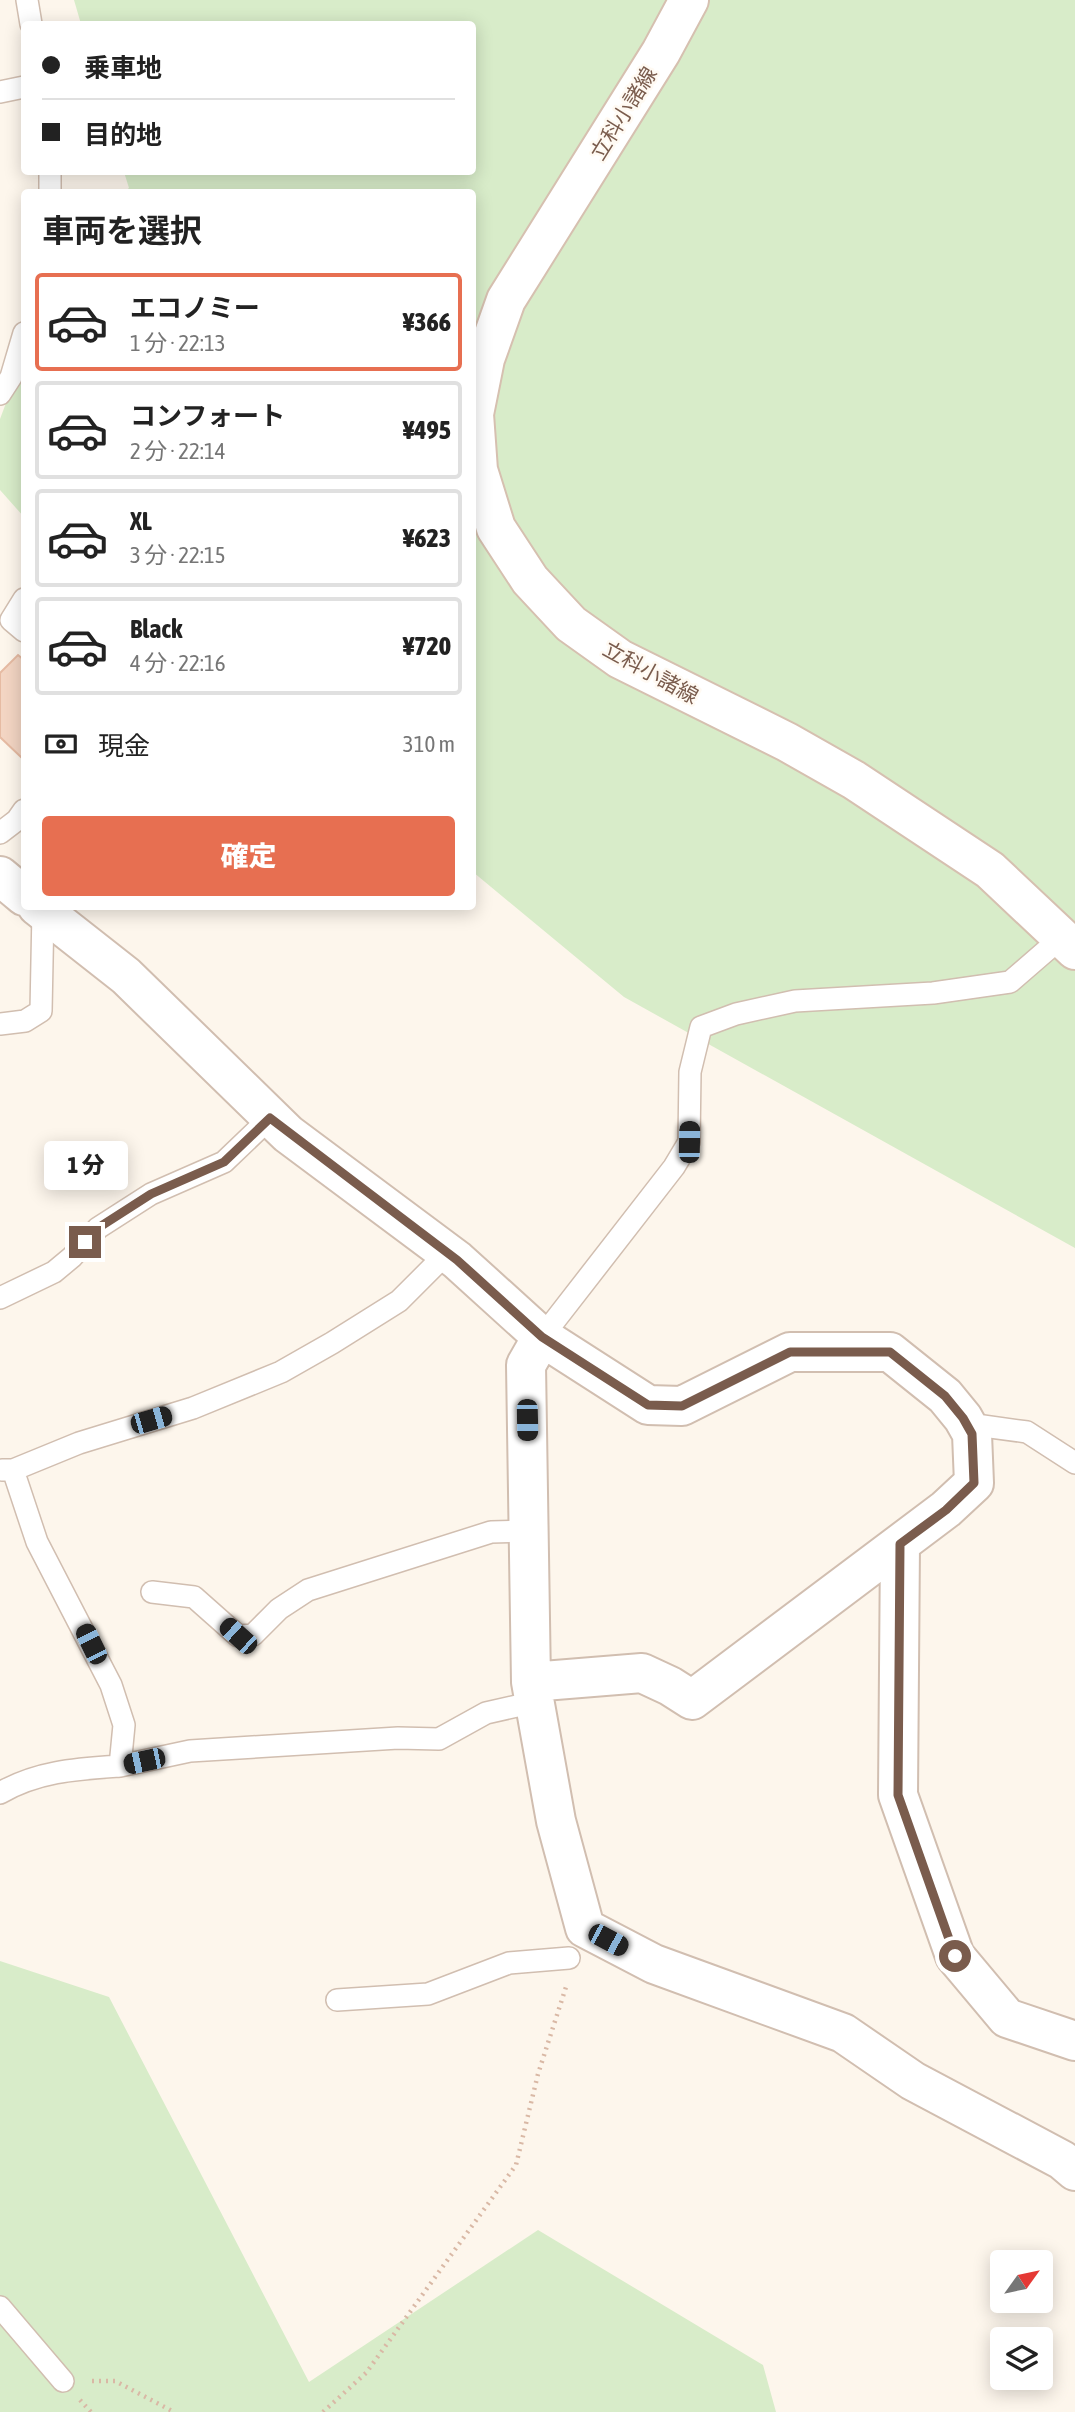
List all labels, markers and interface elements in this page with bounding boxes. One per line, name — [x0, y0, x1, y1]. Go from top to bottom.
text: 乗車地 — [84, 53, 162, 83]
street label: 立科小諸線 — [585, 62, 661, 164]
text: 目的地 — [84, 120, 162, 150]
text: 車両を選択 — [42, 212, 202, 249]
icon: car — [46, 291, 109, 354]
text: エコノミー — [130, 293, 260, 323]
text: ¥366 — [403, 307, 451, 337]
text: 1 分 · 22:13 — [130, 330, 226, 356]
icon: car — [46, 399, 109, 462]
text: コンフォート — [130, 401, 285, 431]
text: ¥495 — [403, 415, 451, 445]
text: 2 分 · 22:14 — [130, 438, 226, 464]
text: XL — [130, 506, 152, 536]
icon: car — [46, 507, 109, 570]
text: ¥623 — [403, 523, 451, 553]
text: 3 分 · 22:15 — [130, 542, 226, 568]
text: Black — [130, 614, 182, 644]
icon: car — [46, 615, 109, 678]
text: ¥720 — [403, 631, 451, 661]
street label: 立科小諸線 — [599, 636, 703, 708]
text: 4 分 · 22:16 — [130, 650, 226, 676]
icon: cash — [42, 725, 80, 763]
text: 現金 — [98, 731, 150, 761]
text: 310 m — [403, 731, 455, 757]
button: 確定 — [42, 816, 455, 896]
car — [679, 1121, 700, 1163]
callout: 1 分 — [43, 1140, 127, 1190]
text: 1 分 — [68, 1152, 104, 1178]
route end — [69, 1226, 101, 1258]
car — [517, 1399, 538, 1441]
car — [128, 1404, 175, 1436]
car — [216, 1614, 261, 1658]
car — [73, 1621, 110, 1667]
car — [122, 1746, 167, 1776]
car — [585, 1921, 632, 1959]
route start — [939, 1940, 971, 1972]
north arrow — [990, 2250, 1054, 2314]
map controls — [990, 2250, 1053, 2390]
button: layers — [990, 2327, 1053, 2390]

